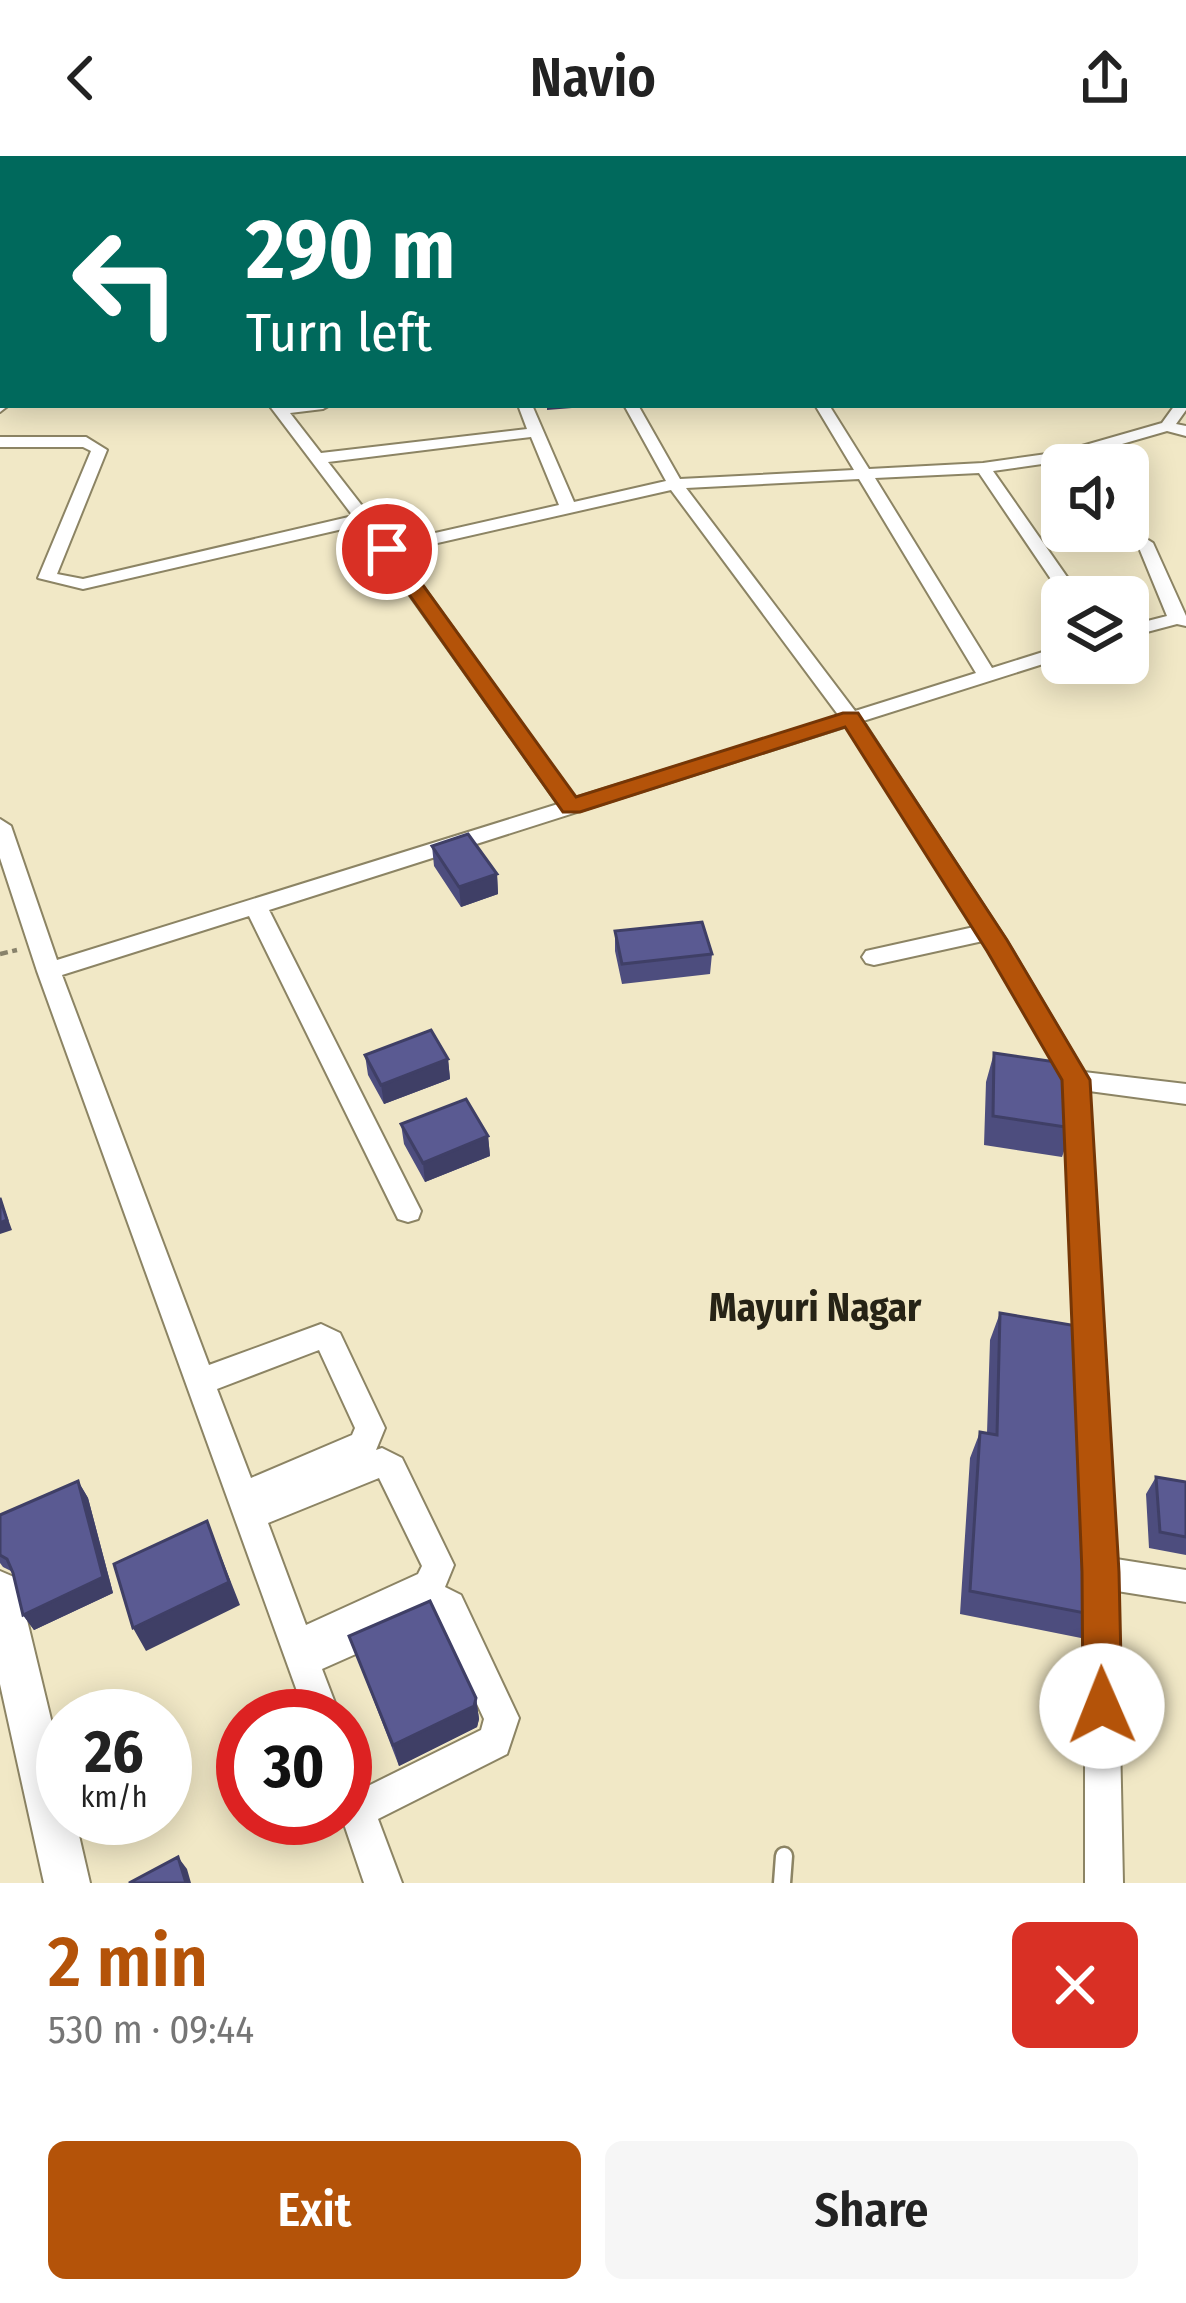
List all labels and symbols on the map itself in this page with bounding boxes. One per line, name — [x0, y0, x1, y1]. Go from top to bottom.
pin — [336, 498, 438, 600]
district label: Mayuri Nagar — [709, 1285, 922, 1331]
position arrow — [1039, 1643, 1165, 1769]
speed limit sign: 30 — [216, 1689, 372, 1845]

